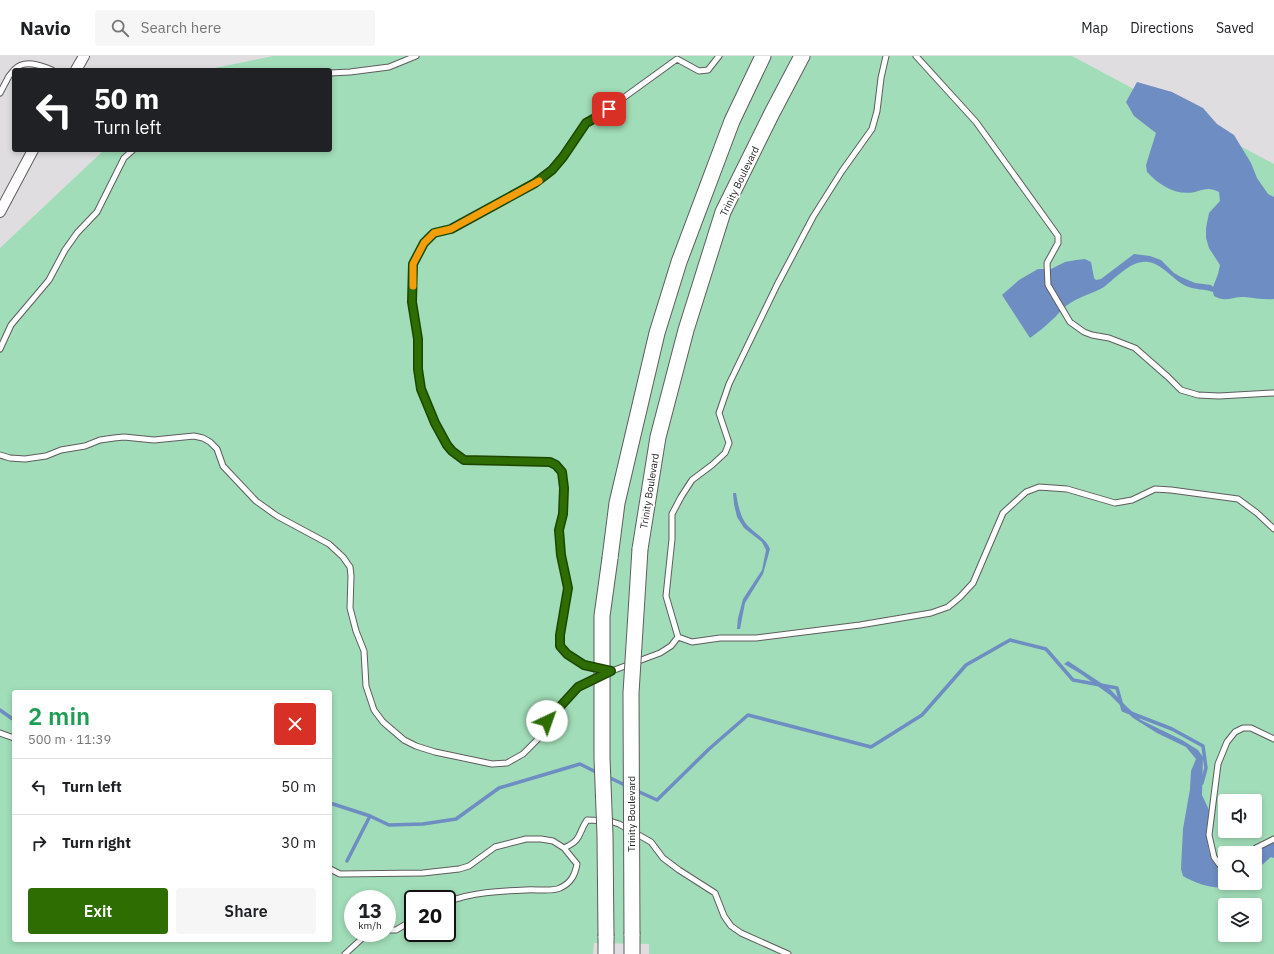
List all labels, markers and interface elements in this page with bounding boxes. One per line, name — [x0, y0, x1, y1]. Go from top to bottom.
search box — [95, 10, 375, 46]
text: Navio — [20, 16, 71, 40]
icon: search — [109, 17, 131, 39]
text: Search here — [141, 18, 221, 37]
text: Map — [1081, 19, 1108, 37]
text: Directions — [1130, 19, 1194, 37]
text: Saved — [1216, 19, 1254, 37]
text: 50 m — [94, 80, 159, 117]
icon: left — [28, 84, 80, 136]
pin — [592, 92, 626, 126]
icon: arrive — [598, 98, 620, 120]
text: Turn left — [94, 116, 162, 139]
street label: Trinity Boulevard — [717, 144, 762, 218]
street label: Trinity Boulevard — [637, 453, 662, 530]
text: 2 min — [28, 700, 90, 732]
position arrow — [526, 700, 568, 742]
button: close — [274, 703, 316, 745]
text: 500 m · 11:39 — [28, 731, 111, 748]
icon: left — [28, 776, 50, 798]
street label: Trinity Boulevard — [625, 776, 638, 852]
text: Turn left — [62, 777, 122, 796]
text: 50 m — [281, 777, 316, 796]
map controls — [1218, 794, 1262, 942]
button: sound — [1218, 794, 1262, 838]
icon: right — [28, 832, 50, 854]
text: Turn right — [62, 833, 131, 852]
text: 30 m — [281, 833, 316, 852]
button: search — [1218, 846, 1262, 890]
button: Exit — [28, 888, 168, 934]
button: Share — [176, 888, 316, 934]
speed limit sign: 20 — [404, 890, 456, 942]
text: 13 — [358, 897, 382, 924]
button: layers — [1218, 898, 1262, 942]
text: km/h — [358, 919, 382, 932]

